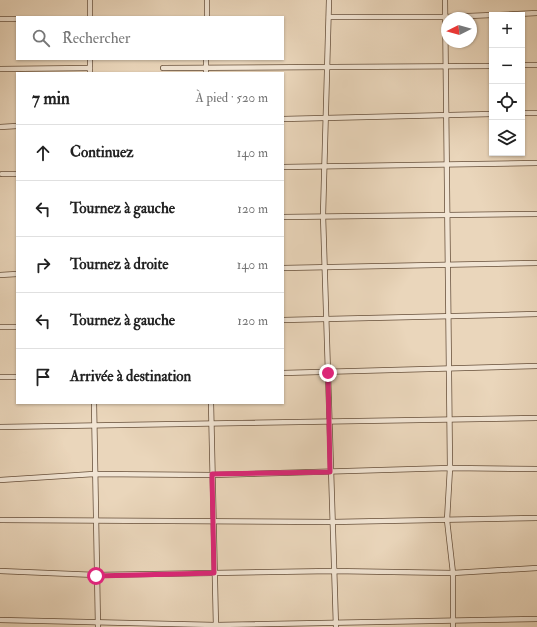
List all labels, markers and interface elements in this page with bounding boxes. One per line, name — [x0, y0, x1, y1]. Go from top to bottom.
north arrow — [441, 12, 477, 48]
map controls — [489, 12, 525, 156]
button: + — [489, 12, 525, 48]
search box — [16, 16, 284, 60]
icon: search — [30, 27, 52, 49]
text: Rechercher — [62, 29, 130, 48]
button: − — [489, 48, 525, 84]
button: locate — [489, 84, 525, 120]
text: 7 min — [32, 88, 70, 109]
text: À pied · 520 m — [195, 90, 268, 106]
button: layers — [489, 120, 525, 156]
icon: ahead — [32, 142, 54, 164]
text: Continuez — [70, 143, 134, 162]
text: 140 m — [237, 145, 268, 161]
icon: left — [32, 198, 54, 220]
text: Tournez à gauche — [70, 199, 175, 218]
text: 120 m — [237, 201, 268, 217]
icon: right — [32, 254, 54, 276]
text: Tournez à droite — [70, 255, 169, 274]
text: 140 m — [237, 257, 268, 273]
icon: left — [32, 310, 54, 332]
text: Tournez à gauche — [70, 311, 175, 330]
text: 120 m — [237, 313, 268, 329]
route end — [319, 364, 337, 382]
icon: arrive — [32, 366, 54, 388]
text: Arrivée à destination — [70, 367, 191, 386]
route start — [87, 567, 105, 585]

